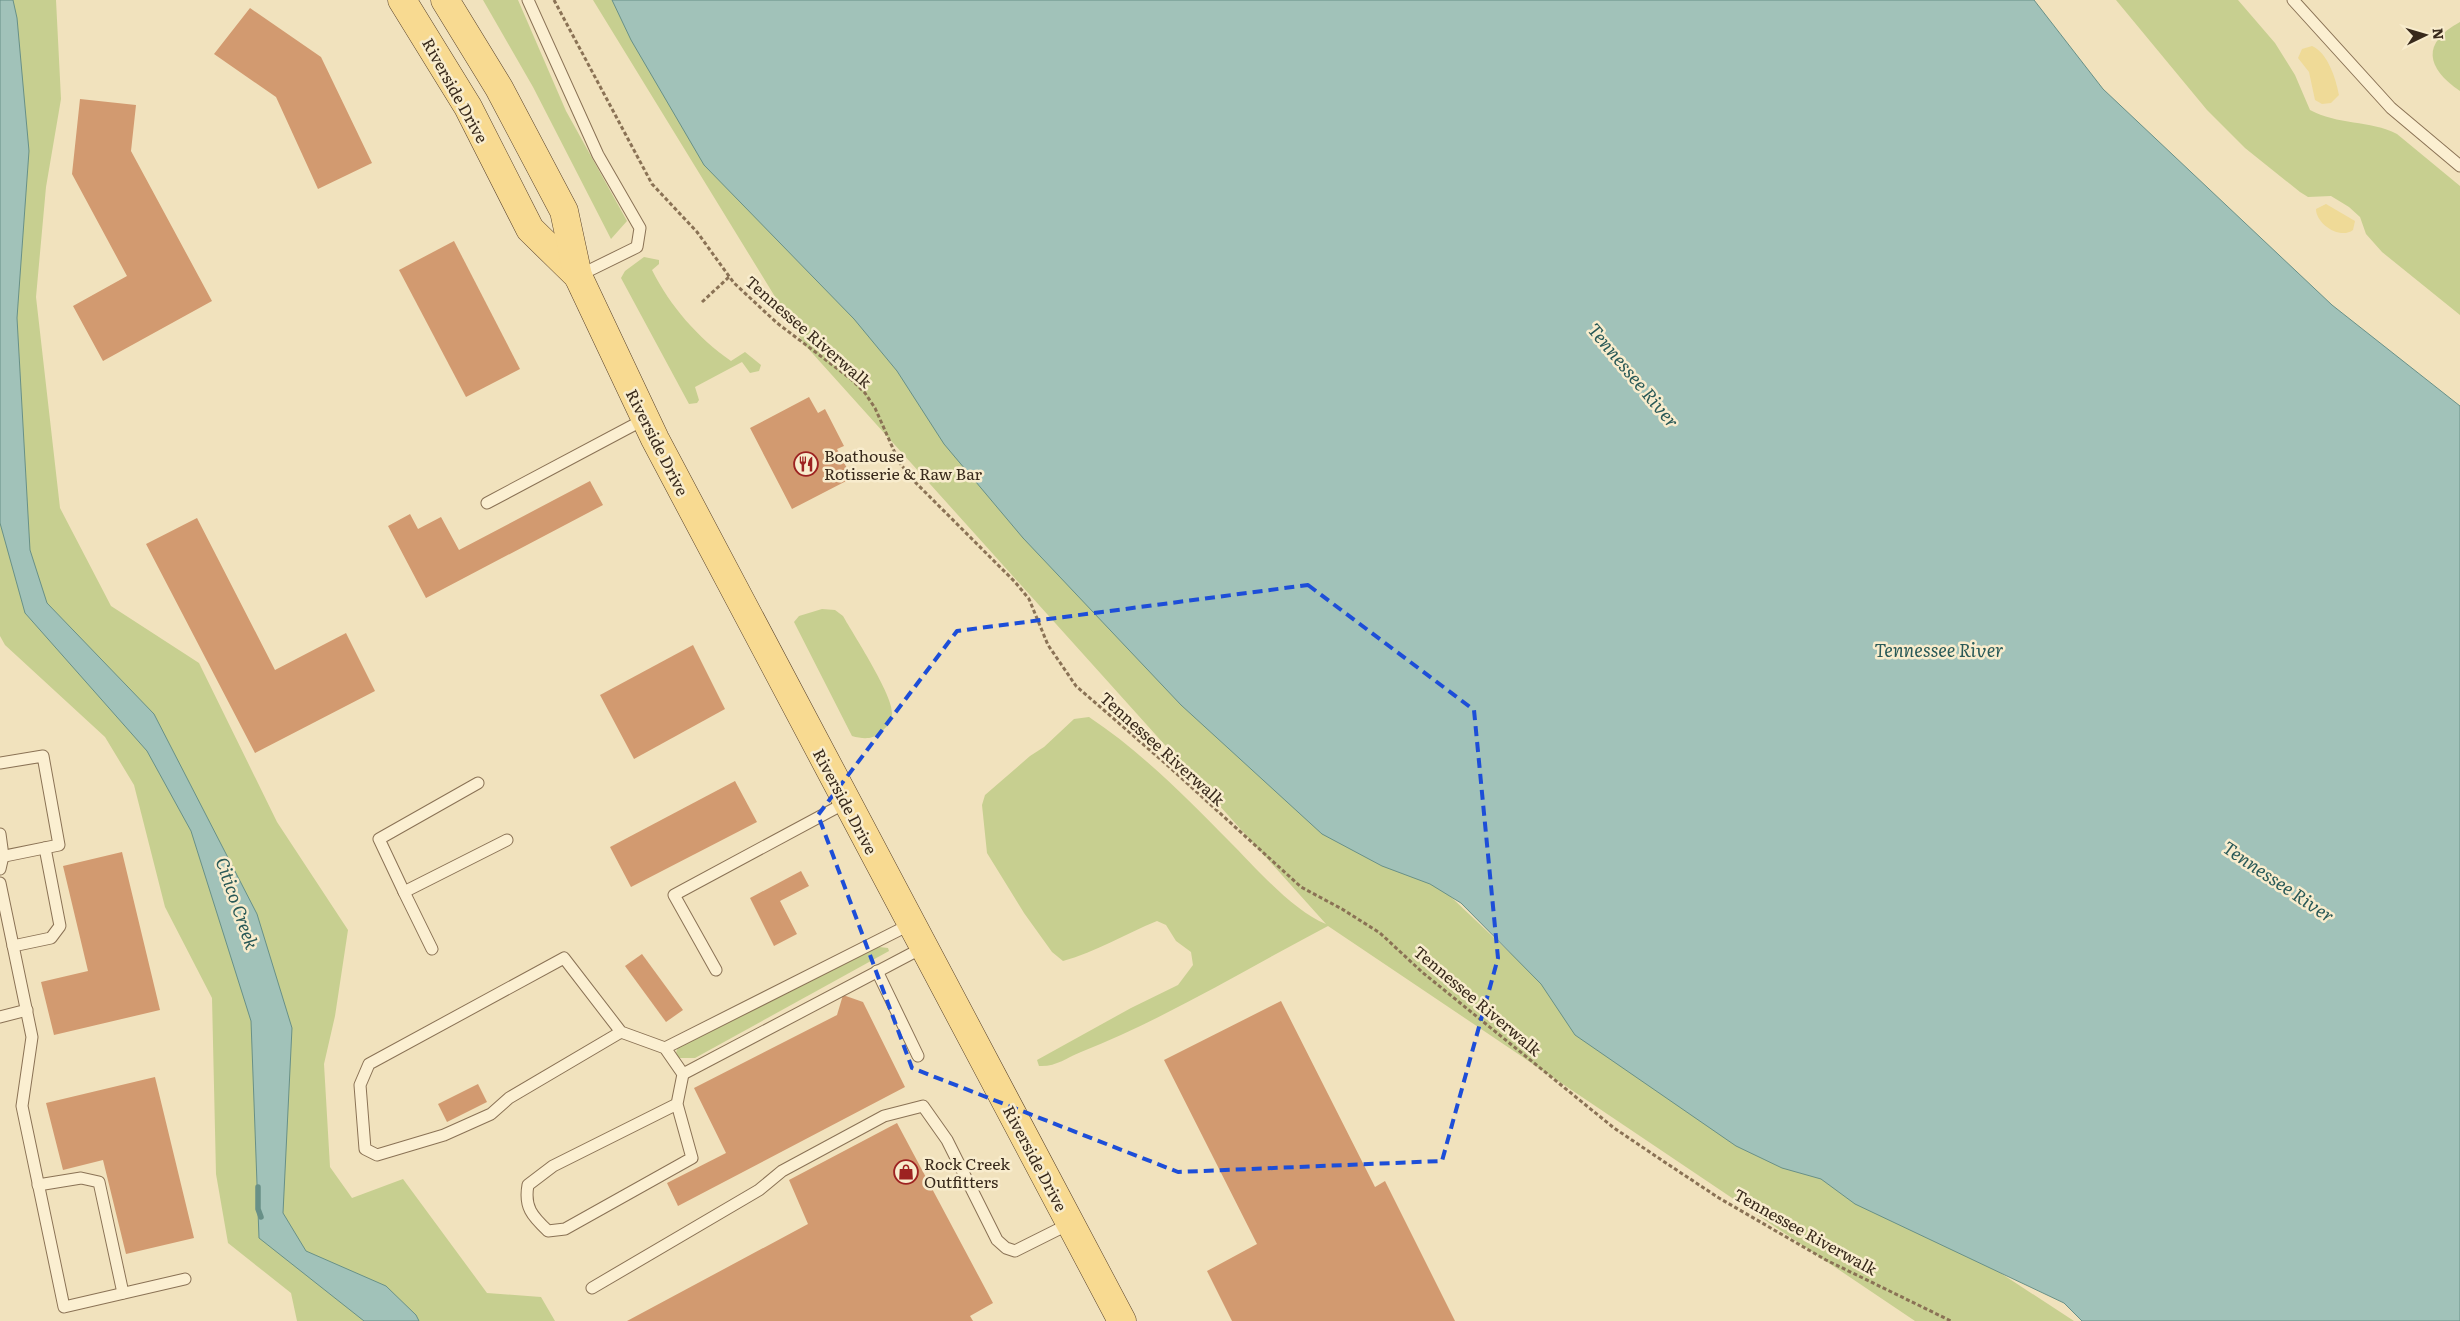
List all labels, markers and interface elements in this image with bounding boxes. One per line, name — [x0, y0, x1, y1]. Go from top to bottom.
north arrow — [2400, 10, 2450, 60]
text: N — [2428, 27, 2449, 41]
street label: Riverside Drive — [417, 33, 495, 147]
street label: Tennessee Riverwalk — [740, 269, 878, 393]
water label: Tennessee River — [1582, 317, 1686, 433]
street label: Riverside Drive — [621, 384, 695, 500]
place label: Boathouse Rotisserie & Raw Bar — [824, 443, 983, 485]
restaurant icon: Boathouse Rotisserie & Raw Bar — [793, 451, 819, 477]
water label: Tennessee River — [1874, 636, 2004, 663]
street label: Tennessee Riverwalk — [1095, 685, 1231, 811]
street label: Riverside Drive — [808, 744, 884, 858]
water label: Tennessee River — [2218, 834, 2340, 928]
water label: Citico Creek — [210, 853, 266, 953]
street label: Tennessee Riverwalk — [1409, 939, 1547, 1061]
street label: Riverside Drive — [998, 1101, 1074, 1215]
place label: Rock Creek Outfitters — [924, 1151, 1010, 1193]
shop icon: Rock Creek Outfitters — [893, 1159, 919, 1185]
street label: Tennessee Riverwalk — [1730, 1182, 1882, 1281]

